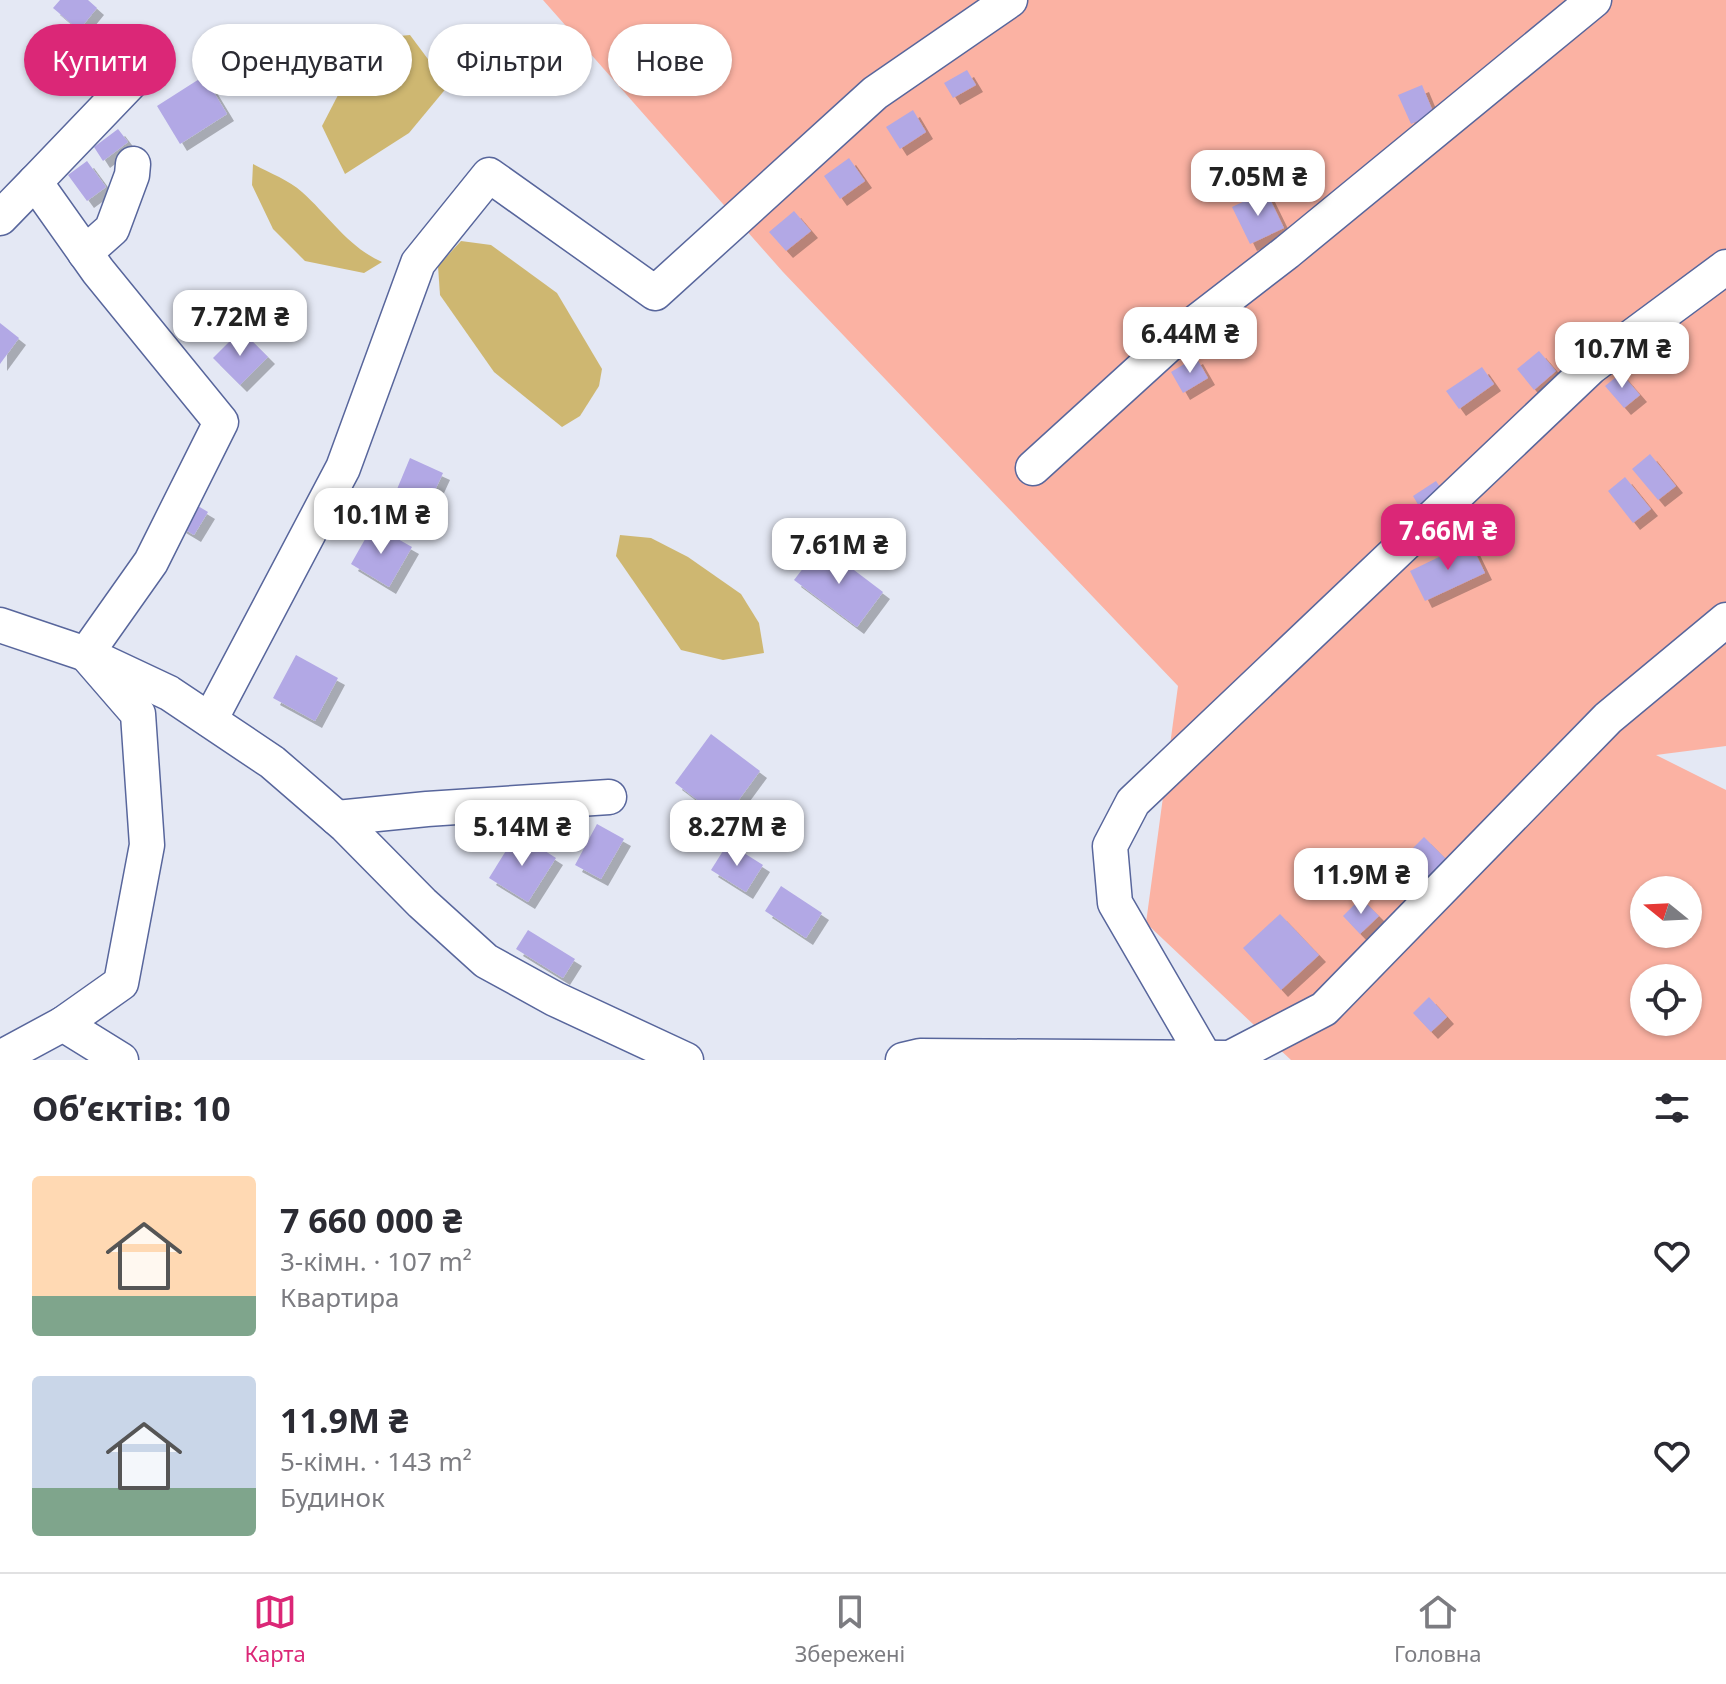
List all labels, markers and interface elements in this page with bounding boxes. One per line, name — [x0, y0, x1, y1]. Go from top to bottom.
chip: Купити — [24, 24, 176, 96]
chip: Орендувати — [192, 24, 412, 96]
chip: Фільтри — [428, 24, 592, 96]
chip: Нове — [608, 24, 732, 96]
pin: 7.05M ₴ — [1184, 150, 1332, 218]
text: 7.05M ₴ — [1209, 158, 1307, 194]
pin: 7.72M ₴ — [166, 290, 314, 358]
text: 7.72M ₴ — [191, 298, 289, 334]
pin: 6.44M ₴ — [1116, 307, 1264, 375]
text: 6.44M ₴ — [1141, 315, 1239, 351]
pin: 10.7M ₴ — [1548, 322, 1696, 390]
text: 10.7M ₴ — [1573, 330, 1671, 366]
pin: 10.1M ₴ — [307, 488, 455, 556]
text: 10.1M ₴ — [332, 496, 430, 532]
pin: 7.66M ₴ — [1374, 504, 1522, 572]
text: 7.66M ₴ — [1399, 512, 1497, 548]
pin: 7.61M ₴ — [765, 518, 913, 586]
text: 7.61M ₴ — [790, 526, 888, 562]
pin: 5.14M ₴ — [448, 800, 596, 868]
pin: 8.27M ₴ — [663, 800, 811, 868]
text: 5.14M ₴ — [473, 808, 571, 844]
text: 8.27M ₴ — [688, 808, 786, 844]
pin: 11.9M ₴ — [1287, 848, 1435, 916]
text: 11.9M ₴ — [1312, 856, 1410, 892]
north arrow — [1630, 876, 1702, 948]
map controls — [1630, 876, 1702, 1036]
button: locate — [1630, 964, 1702, 1036]
text: Об’єктів: 10 — [32, 1085, 231, 1131]
icon: filters — [1650, 1086, 1694, 1130]
text: 7 660 000 ₴ — [280, 1197, 462, 1243]
icon: home — [96, 1208, 192, 1304]
icon: heart — [1650, 1234, 1694, 1278]
text: 3-кімн. · 107 m² — [280, 1243, 472, 1279]
text: Квартира — [280, 1279, 399, 1315]
text: 11.9M ₴ — [280, 1397, 408, 1443]
icon: home — [96, 1408, 192, 1504]
icon: heart — [1650, 1434, 1694, 1478]
text: 5-кімн. · 143 m² — [280, 1443, 472, 1479]
text: Будинок — [280, 1479, 385, 1515]
tab: Карта — [244, 1590, 306, 1668]
tab: Збережені — [795, 1590, 905, 1668]
tab: Головна — [1394, 1590, 1482, 1668]

